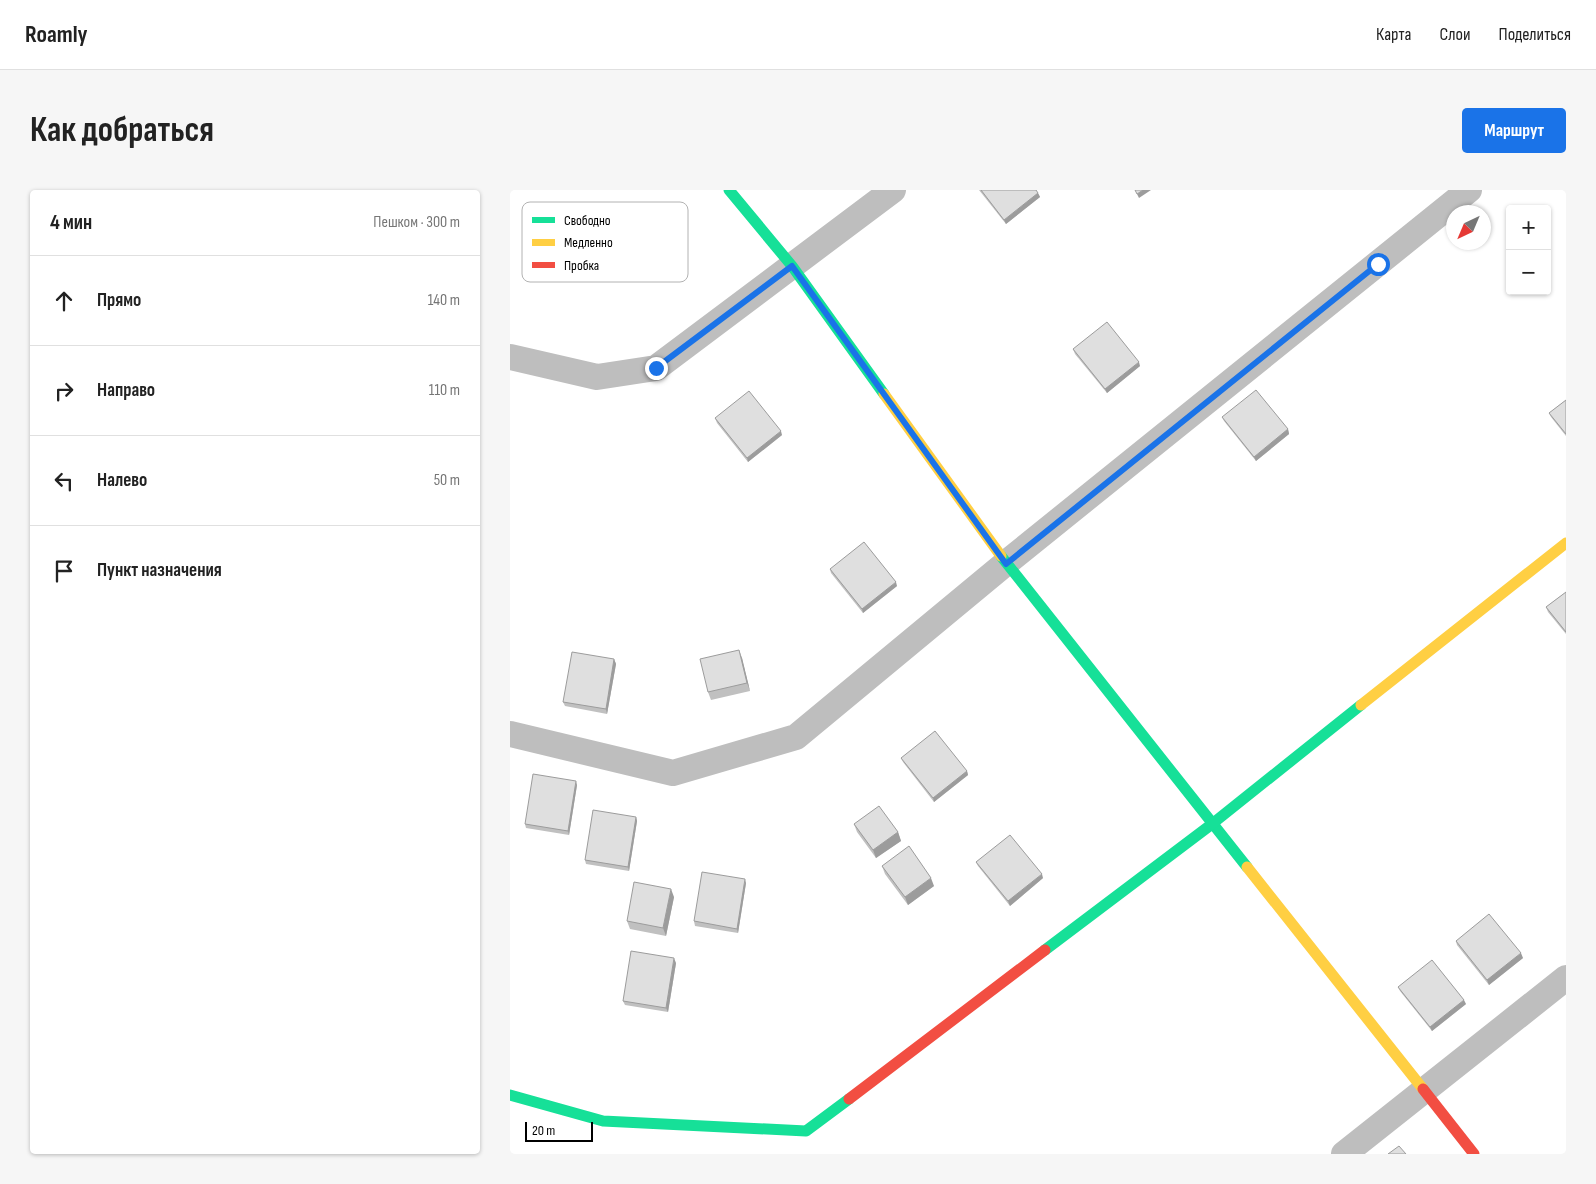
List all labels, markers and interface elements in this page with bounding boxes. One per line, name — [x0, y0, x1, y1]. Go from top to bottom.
text: Roamly — [25, 20, 88, 49]
text: Карта — [1376, 24, 1412, 45]
text: Слои — [1440, 24, 1471, 45]
text: Поделиться — [1499, 24, 1571, 45]
button: Маршрут — [1462, 108, 1566, 153]
text: Как добраться — [30, 109, 214, 152]
legend — [522, 202, 688, 282]
north arrow — [1446, 205, 1491, 250]
map controls — [1506, 205, 1551, 295]
button: + — [1506, 205, 1551, 250]
text: 4 мин — [50, 210, 92, 235]
text: Свободно — [564, 212, 611, 229]
text: Пешком · 300 m — [373, 213, 460, 232]
text: Медленно — [564, 234, 613, 251]
button: − — [1506, 250, 1551, 295]
route start — [1367, 253, 1390, 276]
text: Пробка — [564, 257, 599, 274]
icon: ahead — [50, 287, 78, 315]
text: Прямо — [97, 289, 141, 312]
text: 140 m — [428, 291, 460, 310]
route end — [645, 357, 668, 380]
icon: right — [50, 377, 78, 405]
text: Направо — [97, 379, 155, 402]
text: 110 m — [429, 381, 460, 400]
icon: left — [50, 467, 78, 495]
text: Налево — [97, 469, 147, 492]
text: 50 m — [434, 471, 460, 490]
icon: arrive — [50, 557, 78, 585]
text: Пункт назначения — [97, 559, 222, 582]
scale bar — [525, 1119, 592, 1142]
text: 20 m — [532, 1122, 555, 1139]

